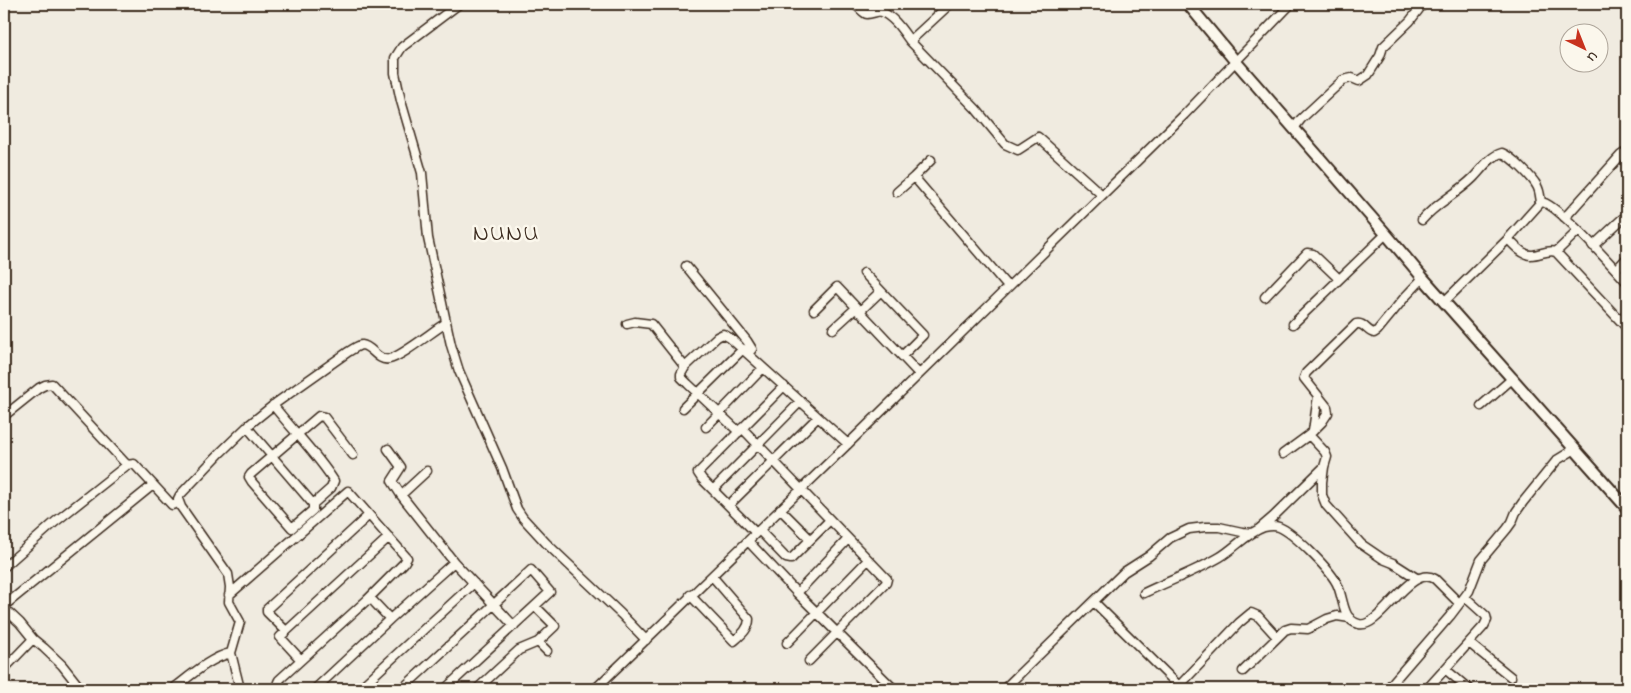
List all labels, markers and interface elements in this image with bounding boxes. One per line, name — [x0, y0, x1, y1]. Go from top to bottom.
north arrow — [1558, 22, 1608, 72]
text: U — [1581, 46, 1602, 67]
district label: NUNU — [473, 217, 539, 252]

